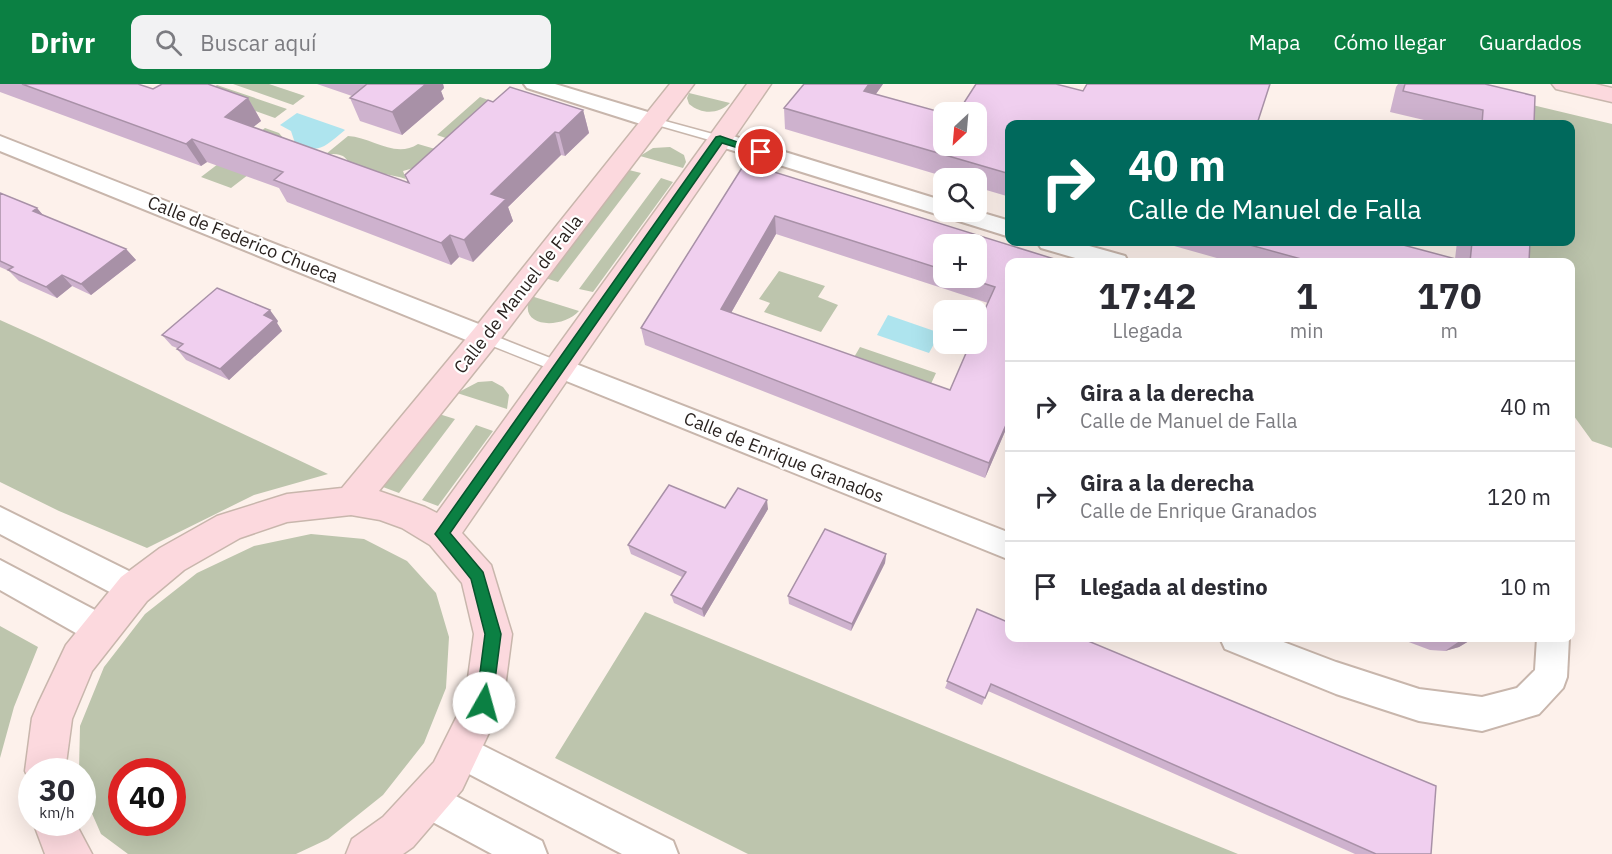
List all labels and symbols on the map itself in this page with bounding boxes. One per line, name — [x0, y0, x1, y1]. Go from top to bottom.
north arrow — [933, 102, 987, 156]
pin — [735, 126, 786, 177]
street label: Calle de Federico Chueca — [144, 190, 342, 288]
street label: Calle de Manuel de Falla — [449, 209, 588, 378]
street label: Calle de Enrique Granados — [681, 406, 887, 508]
position arrow — [452, 671, 516, 735]
speed limit sign: 40 — [108, 758, 186, 836]

